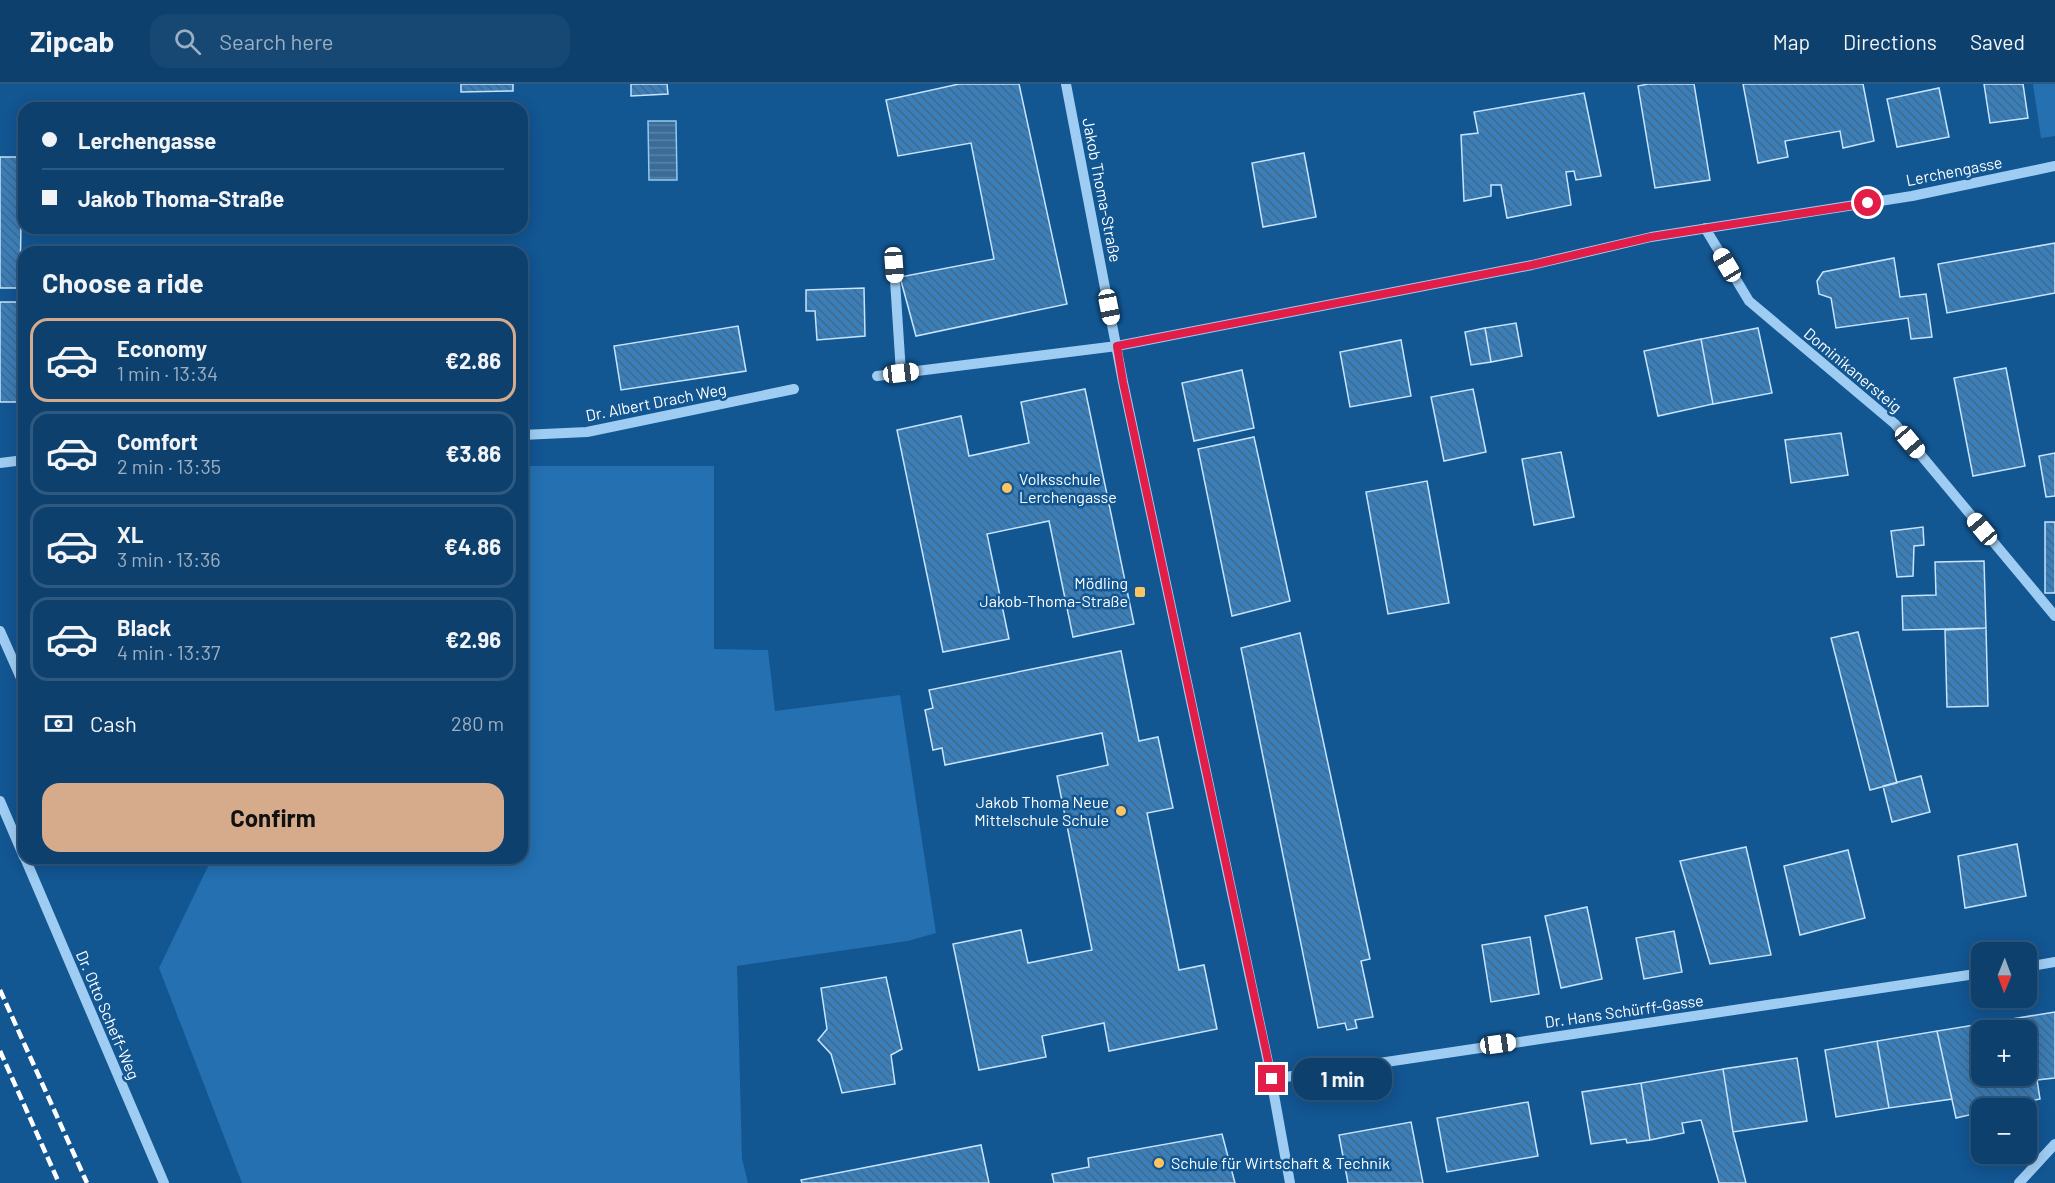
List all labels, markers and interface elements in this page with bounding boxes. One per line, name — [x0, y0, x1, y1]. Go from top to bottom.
search box — [150, 14, 570, 68]
text: Zipcab — [30, 24, 114, 58]
icon: search — [171, 25, 204, 58]
text: Search here — [219, 28, 334, 54]
text: Map — [1773, 29, 1810, 54]
text: Directions — [1843, 29, 1937, 54]
text: Saved — [1970, 29, 2025, 54]
street label: Jakob Thoma-Straße — [1079, 116, 1126, 264]
text: Lerchengasse — [78, 127, 216, 153]
street label: Lerchengasse — [1904, 152, 2004, 189]
text: Jakob Thoma-Straße — [78, 185, 284, 211]
route start — [1854, 189, 1881, 216]
car — [1710, 245, 1744, 285]
car — [884, 246, 904, 284]
text: Choose a ride — [42, 266, 204, 298]
car — [1097, 288, 1121, 326]
street label: Dominikanersteig — [1801, 323, 1906, 416]
icon: car — [45, 333, 99, 387]
text: Economy — [117, 335, 207, 361]
text: €2.86 — [445, 347, 501, 373]
text: 1 min · 13:34 — [117, 361, 218, 385]
car — [882, 362, 920, 384]
street label: Dr. Albert Drach Weg — [584, 379, 728, 424]
car — [1892, 422, 1928, 462]
icon: car — [45, 426, 99, 480]
text: Comfort — [117, 428, 198, 454]
text: €3.86 — [446, 440, 501, 466]
text: 2 min · 13:35 — [117, 454, 221, 478]
place label: Volksschule Lerchengasse — [1019, 469, 1117, 506]
marker: Volksschule Lerchengasse — [1000, 481, 1014, 495]
car — [1964, 509, 2000, 549]
icon: car — [45, 519, 99, 573]
text: XL — [117, 521, 143, 547]
text: €4.86 — [444, 533, 501, 559]
text: 3 min · 13:36 — [117, 547, 221, 571]
place label: Mödling Jakob-Thoma-Straße — [979, 573, 1128, 610]
marker: Mödling Jakob-Thoma-Straße — [1133, 585, 1147, 599]
icon: car — [45, 612, 99, 666]
text: Black — [117, 614, 171, 640]
text: €2.96 — [445, 626, 501, 652]
text: 4 min · 13:37 — [117, 640, 220, 664]
icon: cash — [42, 707, 75, 740]
text: Cash — [90, 710, 137, 736]
text: 280 m — [451, 711, 504, 735]
button: Confirm — [42, 783, 504, 852]
place label: Jakob Thoma Neue Mittelschule Schule — [974, 792, 1109, 829]
marker: Jakob Thoma Neue Mittelschule Schule — [1114, 804, 1128, 818]
north arrow — [1971, 942, 2037, 1008]
map controls — [1971, 942, 2037, 1164]
street label: Dr. Otto Scheff-Weg — [73, 948, 144, 1082]
street label: Dr. Hans Schürff-Gasse — [1543, 990, 1705, 1031]
button: + — [1971, 1020, 2037, 1086]
car — [1479, 1033, 1517, 1055]
callout: 1 min — [1293, 1058, 1392, 1100]
route end — [1258, 1065, 1285, 1092]
text: 1 min — [1321, 1067, 1364, 1091]
button: − — [1971, 1098, 2037, 1164]
place label: Schule für Wirtschaft & Technik — [1171, 1153, 1390, 1172]
marker: Schule für Wirtschaft & Technik — [1152, 1156, 1166, 1170]

